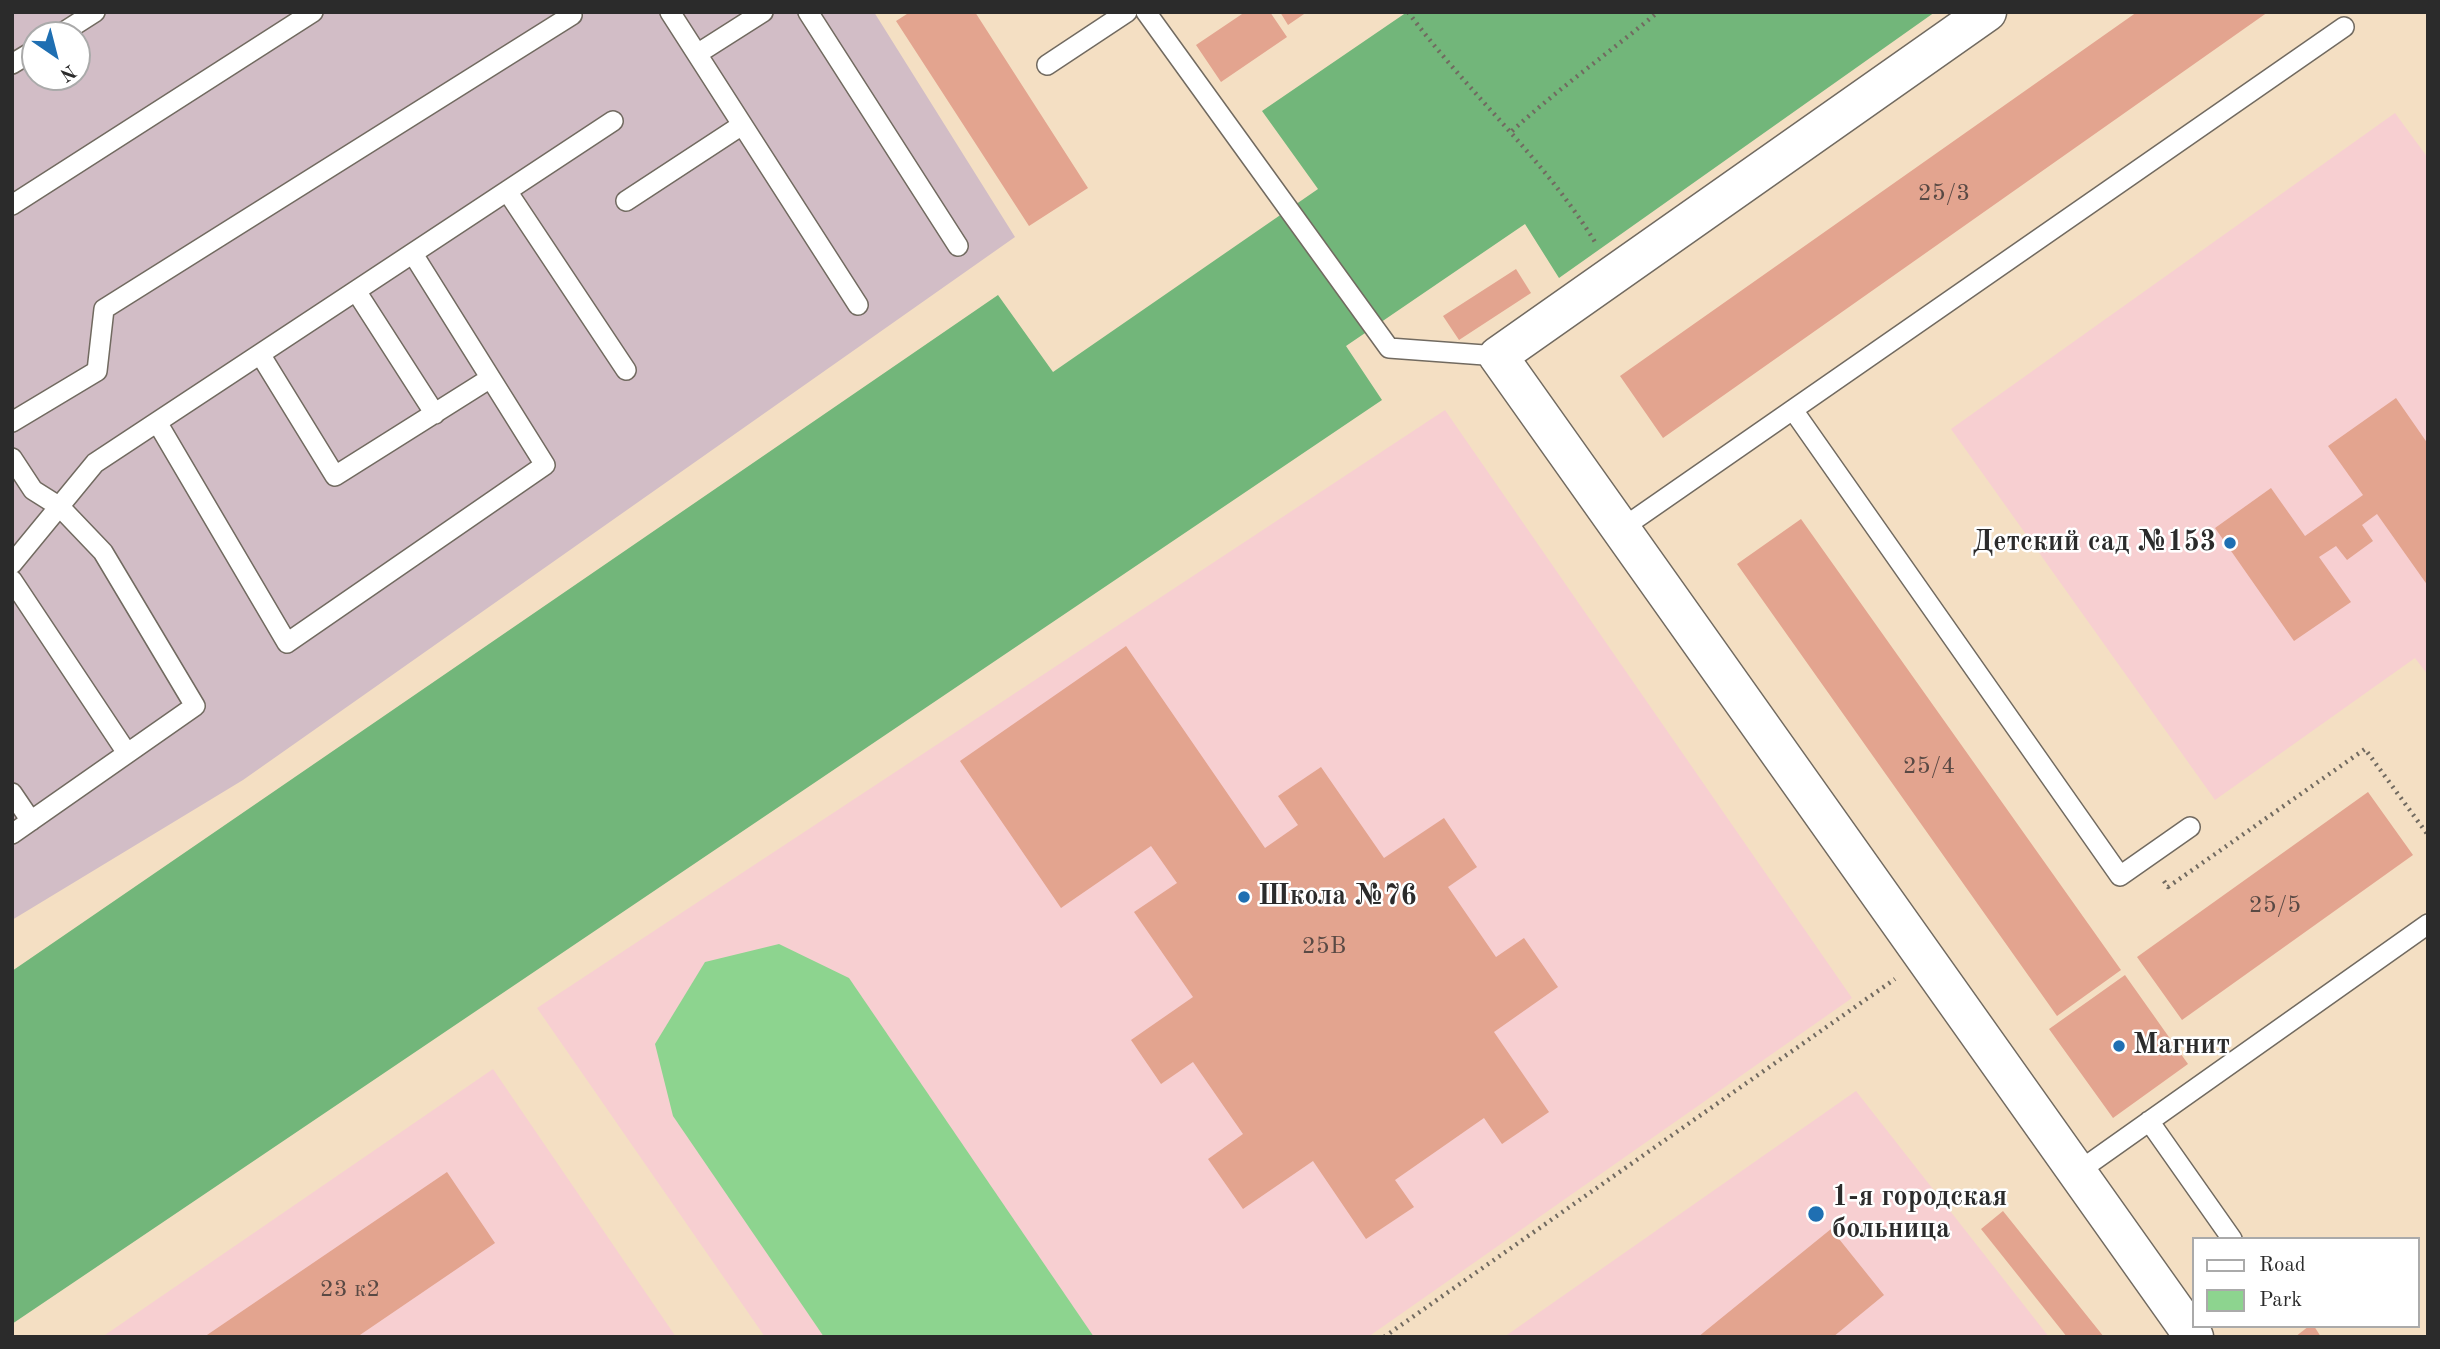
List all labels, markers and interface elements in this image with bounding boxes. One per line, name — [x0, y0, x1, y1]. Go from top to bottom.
north arrow — [21, 21, 91, 91]
text: N — [56, 60, 79, 84]
house number: 25/3 — [1918, 180, 1970, 208]
place label: Детский сад №153 — [1973, 526, 2216, 560]
marker: Детский сад №153 — [2222, 535, 2238, 551]
house number: 25/4 — [1903, 753, 1955, 781]
place label: Школа №76 — [1258, 880, 1417, 914]
marker: Школа №76 — [1236, 889, 1252, 905]
house number: 25/5 — [2249, 892, 2301, 920]
house number: 25В — [1302, 933, 1346, 961]
place label: Магнит — [2133, 1029, 2230, 1063]
marker: Магнит — [2111, 1038, 2127, 1054]
place label: 1-я городская больница — [1832, 1181, 2007, 1247]
marker: 1-я городская больница — [1806, 1204, 1826, 1224]
legend — [2192, 1237, 2419, 1328]
text: Road — [2259, 1255, 2306, 1276]
house number: 23 к2 — [320, 1276, 380, 1304]
text: Park — [2259, 1290, 2302, 1311]

